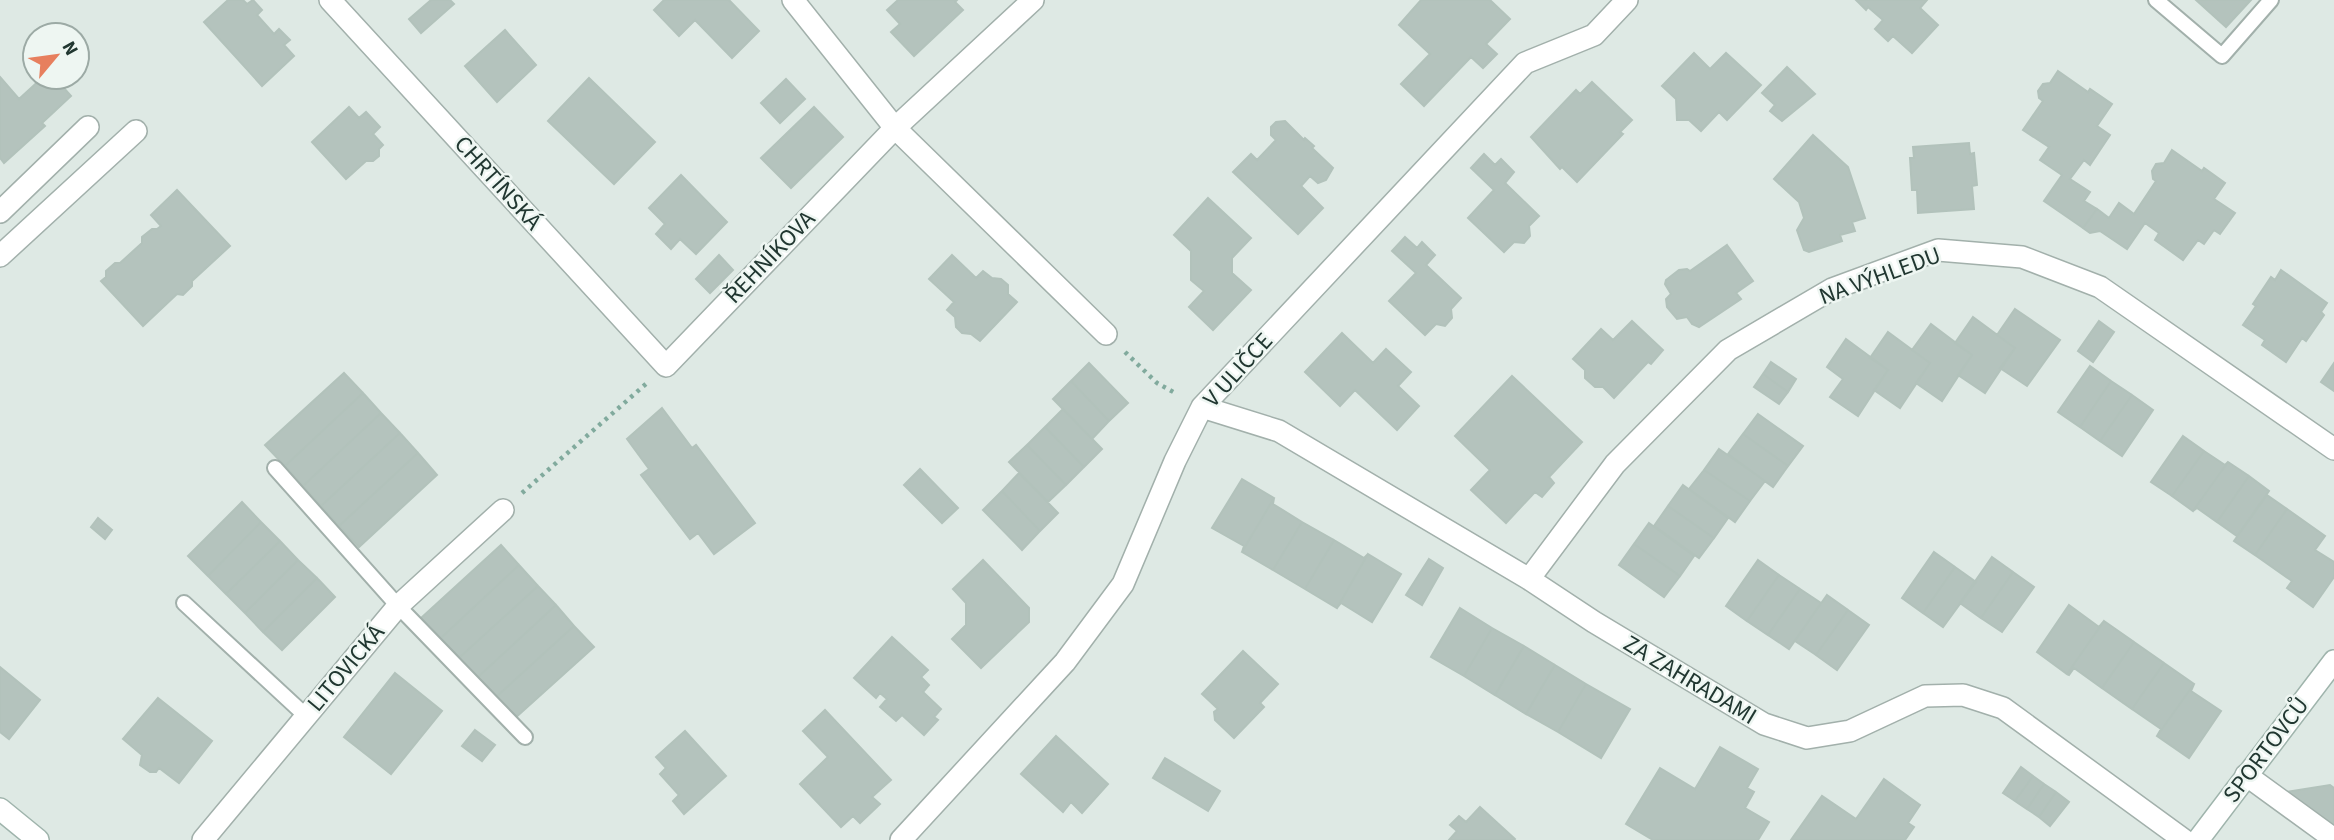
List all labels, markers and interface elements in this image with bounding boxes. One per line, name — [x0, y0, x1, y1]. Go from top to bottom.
north arrow — [21, 21, 91, 91]
text: N — [55, 36, 84, 61]
street label: CHRTÍNSKÁ — [446, 128, 550, 238]
street label: ŘEHNÍKOVA — [716, 202, 824, 312]
street label: NA VÝHLEDU — [1814, 238, 1946, 314]
street label: V ULIČCE — [1195, 325, 1281, 415]
street label: LITOVICKÁ — [299, 617, 393, 719]
street label: ZA ZAHRADAMI — [1617, 626, 1763, 734]
street label: SPORTOVCŮ — [2215, 690, 2317, 810]

